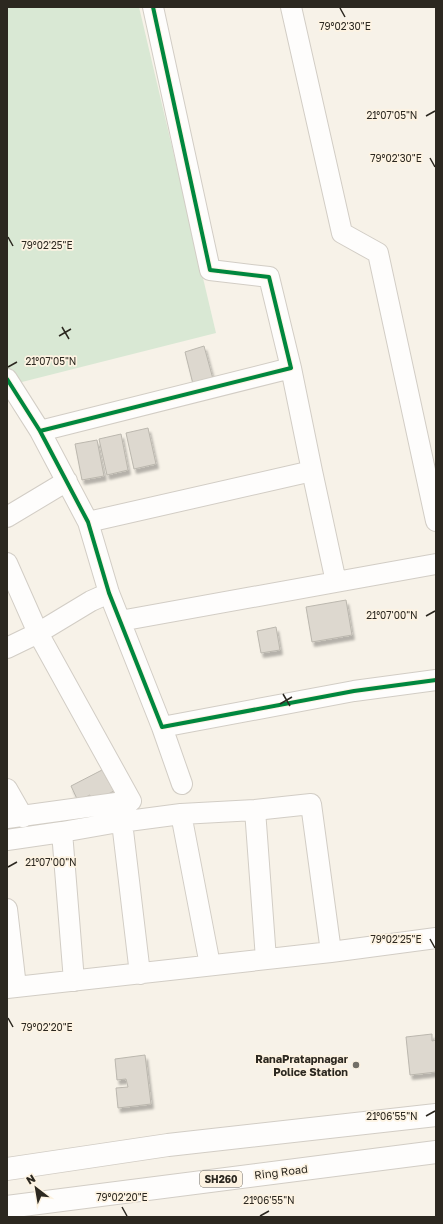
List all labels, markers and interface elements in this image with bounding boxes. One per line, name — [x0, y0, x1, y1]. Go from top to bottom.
text: 79°02'30"E — [319, 20, 371, 32]
text: 21°07'05"N — [367, 109, 417, 121]
text: 79°02'30"E — [370, 152, 422, 164]
text: 79°02'25"E — [21, 239, 73, 251]
text: 21°07'05"N — [26, 355, 76, 367]
text: 21°07'00"N — [366, 609, 418, 621]
text: 21°07'00"N — [25, 856, 77, 868]
text: 79°02'25"E — [370, 933, 422, 945]
text: 79°02'20"E — [21, 1021, 73, 1033]
place label: RanaPratapnagar Police Station — [255, 1052, 349, 1078]
marker: RanaPratapnagar Police Station — [351, 1060, 361, 1070]
text: 21°06'55"N — [366, 1110, 418, 1122]
street label: Ring Road — [254, 1162, 308, 1181]
north arrow — [16, 1168, 56, 1208]
text: N — [24, 1171, 38, 1187]
road number: SH260 — [200, 1171, 242, 1187]
text: 79°02'20"E — [96, 1191, 148, 1203]
text: 21°06'55"N — [243, 1194, 295, 1206]

